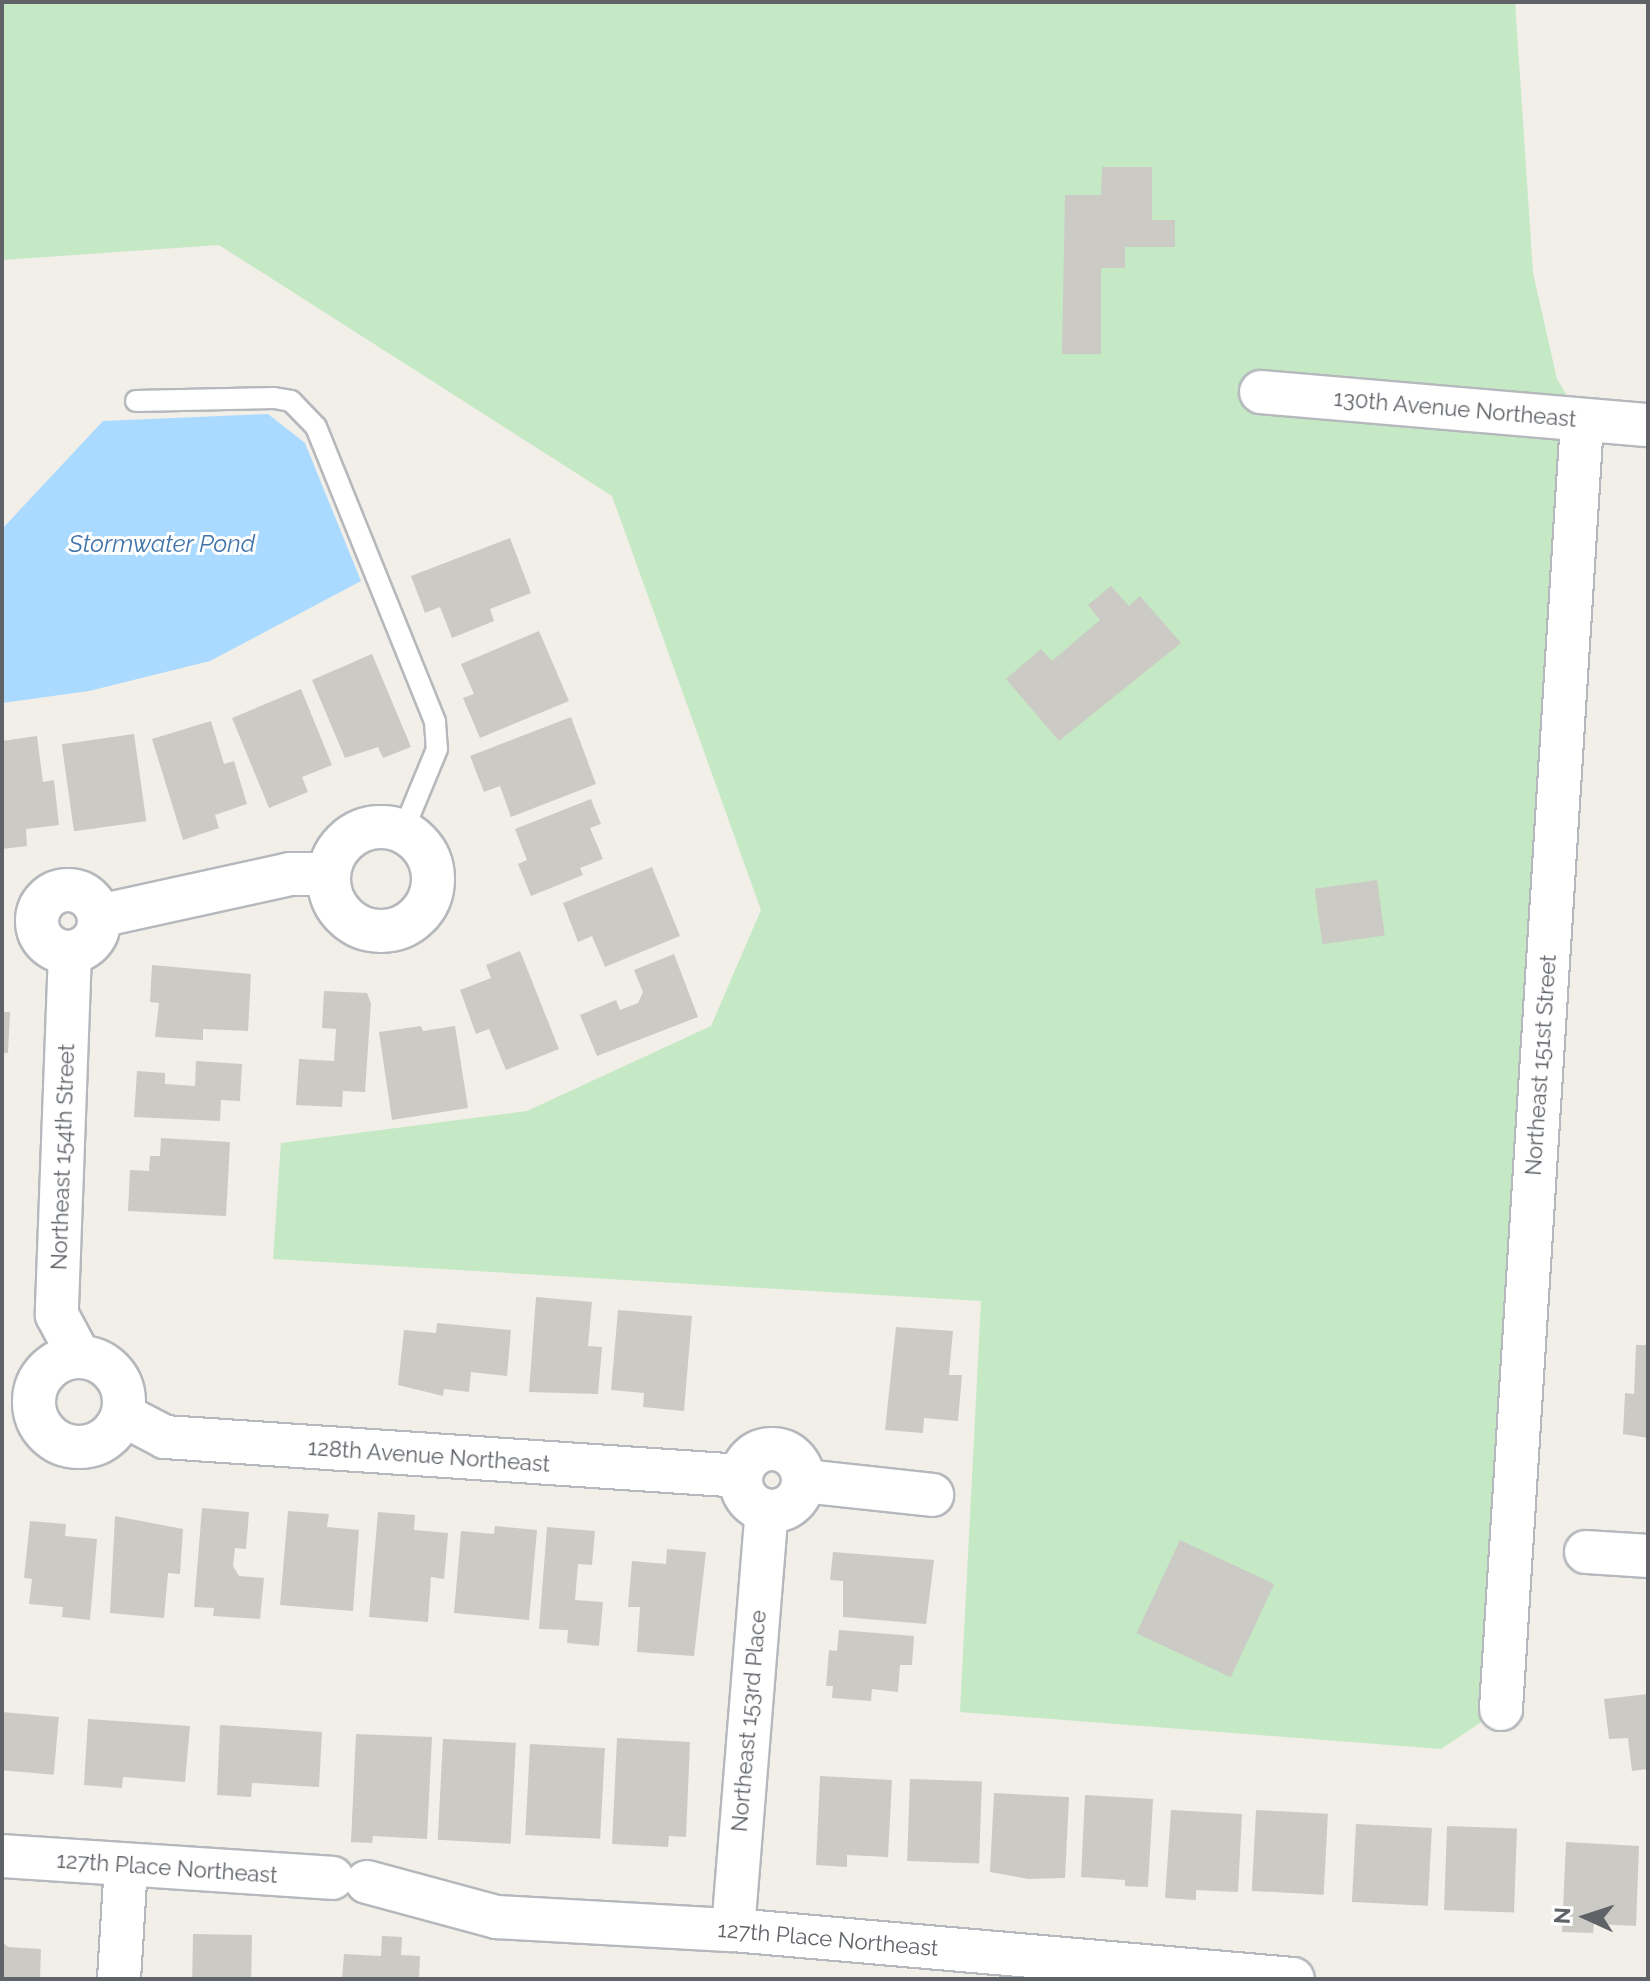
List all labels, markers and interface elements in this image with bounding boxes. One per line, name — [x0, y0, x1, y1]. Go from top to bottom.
street label: 130th Avenue Northeast — [1332, 385, 1578, 433]
water label: Stormwater Pond — [69, 530, 255, 558]
street label: Northeast 151st Street — [1520, 953, 1562, 1177]
street label: Northeast 154th Street — [46, 1043, 80, 1271]
street label: 128th Avenue Northeast — [307, 1434, 551, 1478]
street label: Northeast 153rd Place — [726, 1609, 772, 1833]
street label: 127th Place Northeast — [56, 1847, 278, 1889]
north arrow — [1546, 1877, 1626, 1957]
text: N — [1549, 1907, 1575, 1925]
street label: 127th Place Northeast — [717, 1916, 939, 1962]

